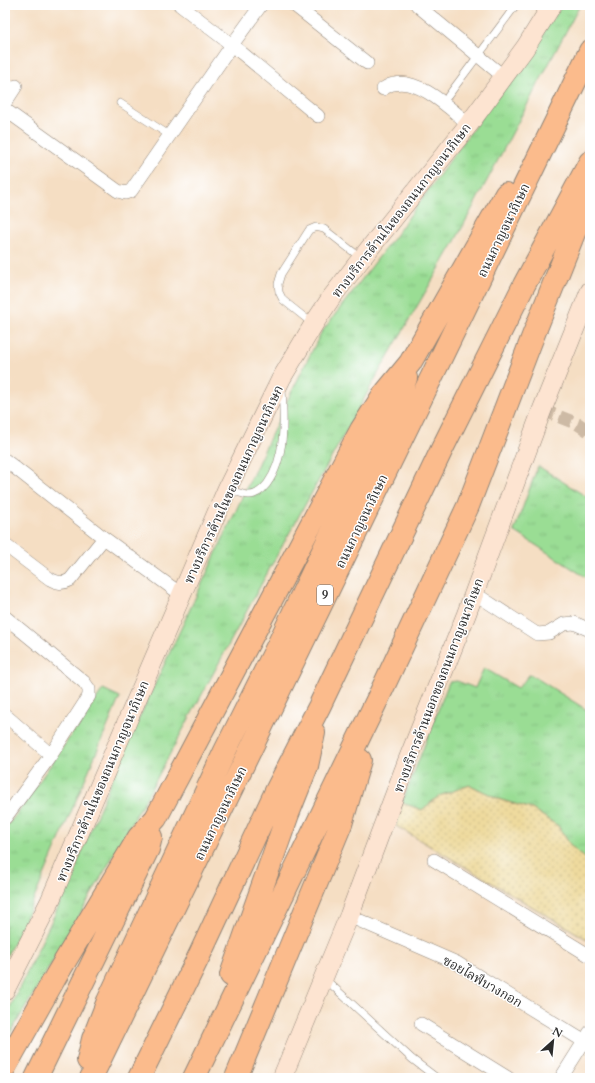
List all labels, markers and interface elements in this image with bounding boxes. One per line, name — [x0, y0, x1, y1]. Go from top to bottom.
street label: ทางบริการด้านในของถนนกาญจนาภิเษก — [328, 120, 476, 302]
street label: ถนนกาญจนาภิเษก — [473, 180, 534, 280]
street label: ทางบริการด้านในของถนนกาญจนาภิเษก — [180, 382, 288, 587]
street label: ถนนกาญจนาภิเษก — [331, 471, 392, 571]
street label: ทางบริการด้านนอกของถนนกาญจนาภิเษก — [390, 576, 488, 795]
road number: 9 — [317, 585, 333, 605]
street label: ทางบริการด้านในของถนนกาญจนาภิเษก — [52, 678, 154, 885]
street label: ถนนกาญจนาภิเษก — [190, 763, 251, 863]
street label: ซอยไลฟ์บางกอก — [439, 952, 526, 1012]
north arrow — [533, 1021, 573, 1061]
text: N — [550, 1024, 565, 1042]

